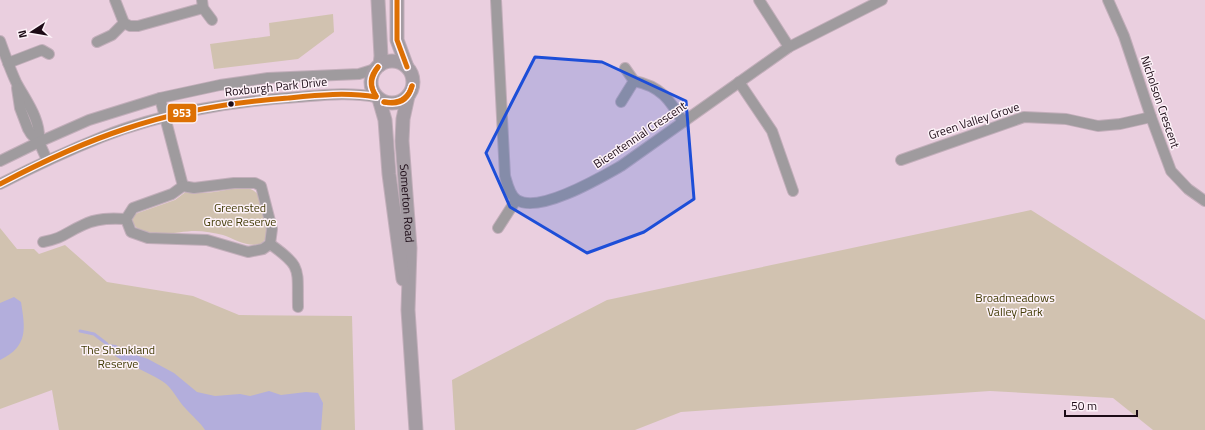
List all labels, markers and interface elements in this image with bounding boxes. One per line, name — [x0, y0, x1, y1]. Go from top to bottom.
north arrow — [12, 12, 52, 52]
text: N — [14, 29, 31, 39]
street label: Nicholson Crescent — [1136, 53, 1185, 151]
street label: Roxburgh Park Drive — [224, 72, 328, 101]
street label: Bicentennial Crescent — [589, 96, 691, 173]
street label: Green Valley Grove — [926, 97, 1022, 144]
unlabelled marker — [226, 99, 236, 109]
line badge: 953 — [167, 103, 197, 123]
text: 953 — [173, 105, 191, 121]
street label: Somerton Road — [395, 163, 420, 243]
park label: Greensted Grove Reserve — [204, 198, 276, 231]
park label: Broadmeadows Valley Park — [975, 288, 1055, 321]
park label: The Shankland Reserve — [81, 340, 155, 373]
scale bar — [1065, 392, 1137, 418]
text: 50 m — [1071, 396, 1097, 415]

